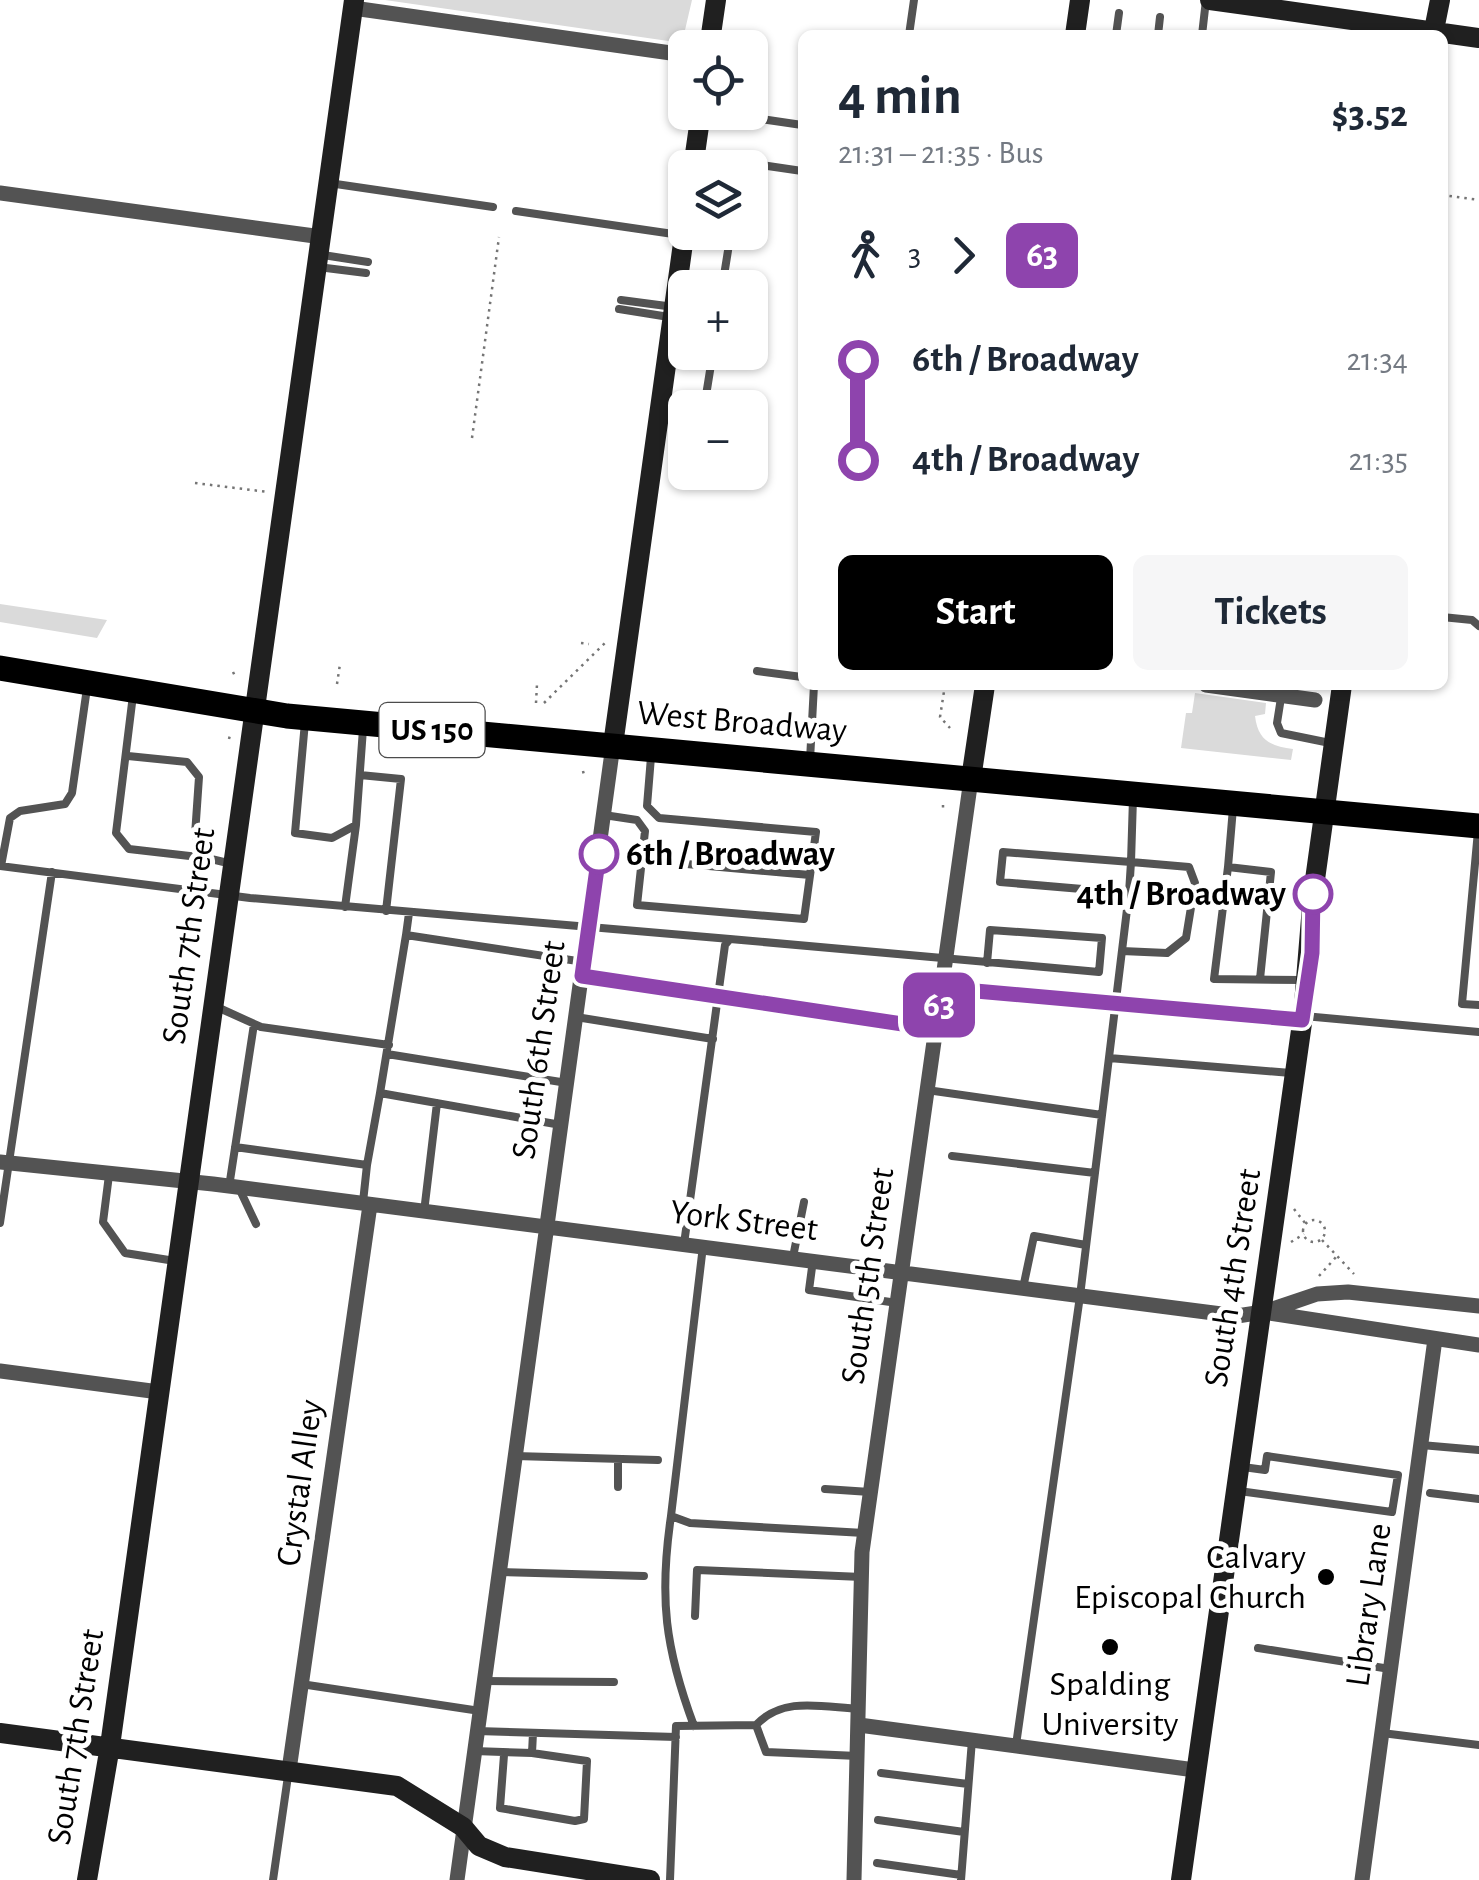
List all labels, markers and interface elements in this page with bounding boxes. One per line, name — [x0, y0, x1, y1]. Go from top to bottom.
map controls — [668, 30, 768, 490]
button: locate — [668, 30, 768, 130]
text: 4 min — [838, 69, 962, 124]
text: $3.52 — [1332, 96, 1408, 134]
text: 21:31 – 21:35 · Bus — [838, 137, 1044, 169]
button: layers — [668, 150, 768, 250]
icon: walk — [838, 228, 893, 283]
icon: forward — [936, 228, 991, 283]
text: 63 — [1026, 238, 1058, 273]
text: 3 — [908, 239, 921, 271]
button: + — [668, 270, 768, 370]
text: 6th / Broadway — [912, 341, 1139, 379]
text: 21:34 — [1347, 344, 1408, 376]
button: − — [668, 390, 768, 490]
text: 4th / Broadway — [912, 441, 1140, 479]
text: 21:35 — [1349, 444, 1408, 476]
button: Start — [838, 555, 1113, 670]
button: Tickets — [1133, 555, 1408, 670]
street label: West Broadway — [636, 695, 848, 749]
road number: US 150 — [380, 703, 484, 757]
street label: South 7th Street — [156, 826, 222, 1046]
marker: 6th / Broadway — [580, 835, 618, 873]
place label: 6th / Broadway — [626, 837, 835, 872]
marker: 4th / Broadway — [1294, 875, 1332, 913]
place label: 4th / Broadway — [1076, 877, 1286, 912]
street label: South 6th Street — [506, 939, 572, 1161]
line badge: 63 — [894, 972, 984, 1038]
text: 63 — [923, 988, 955, 1023]
street label: South 5th Street — [835, 1166, 901, 1386]
street label: South 4th Street — [1198, 1166, 1268, 1390]
street label: York Street — [668, 1195, 820, 1247]
street label: Crystal Alley — [271, 1398, 329, 1568]
street label: Library Lane — [1340, 1521, 1398, 1689]
place label: Calvary Episcopal Church — [1074, 1540, 1306, 1615]
marker: Calvary Episcopal Church — [1315, 1566, 1337, 1588]
street label: South 7th Street — [42, 1627, 110, 1847]
marker: Spalding University — [1099, 1636, 1121, 1658]
place label: Spalding University — [1042, 1667, 1179, 1742]

